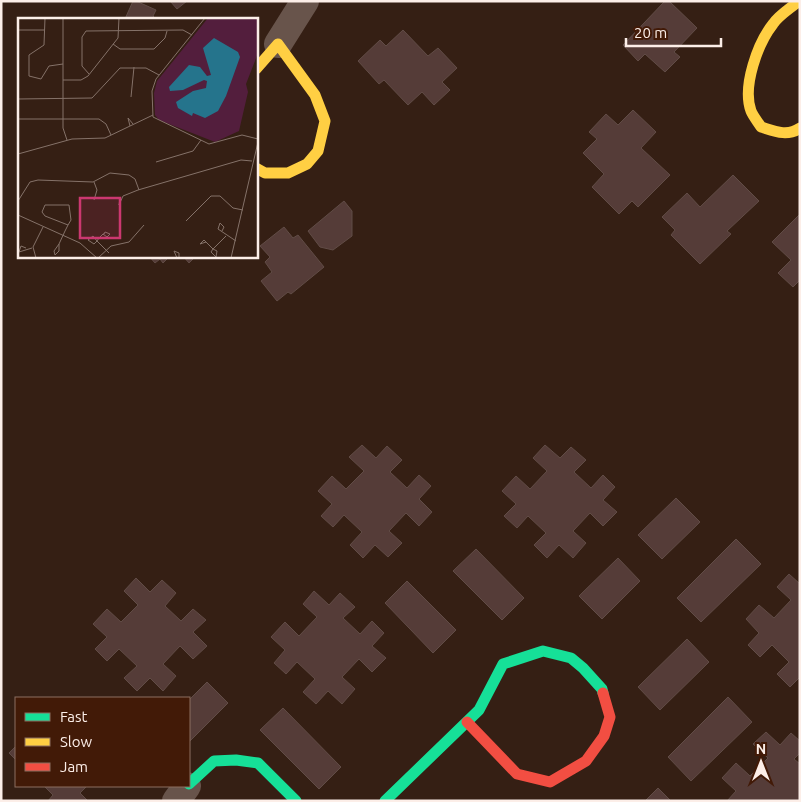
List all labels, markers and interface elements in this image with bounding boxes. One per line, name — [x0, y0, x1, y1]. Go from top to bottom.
scale bar — [626, 15, 721, 47]
inset map — [18, 18, 258, 258]
text: 20 m — [634, 24, 667, 41]
legend — [15, 697, 190, 787]
text: Fast — [60, 708, 88, 725]
text: Slow — [60, 733, 93, 750]
north arrow — [736, 737, 786, 787]
text: N — [756, 741, 766, 757]
text: Jam — [60, 758, 88, 775]

